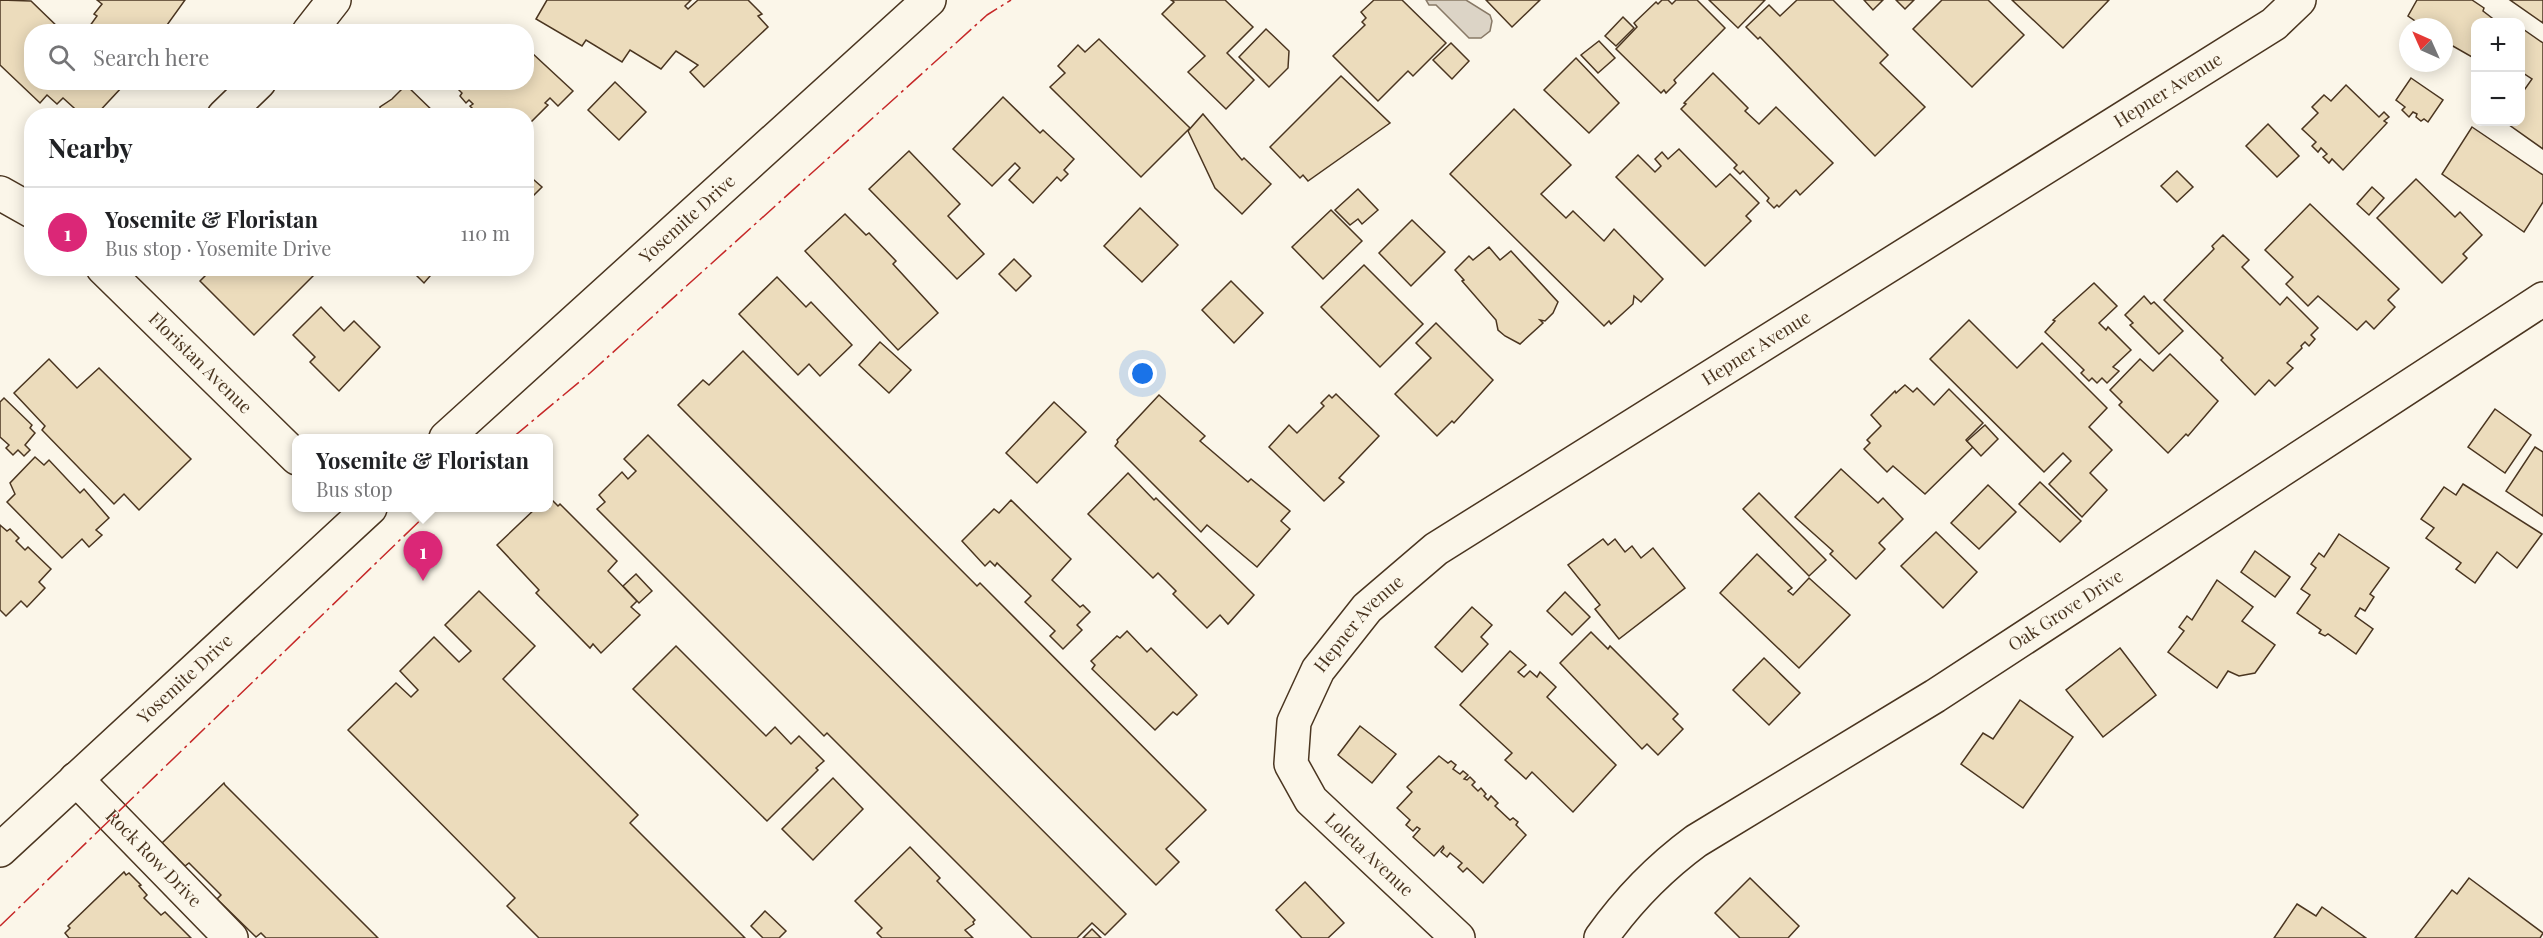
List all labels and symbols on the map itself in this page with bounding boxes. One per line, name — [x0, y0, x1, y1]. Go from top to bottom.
north arrow — [2399, 18, 2453, 72]
street label: Hepner Avenue — [2109, 46, 2226, 132]
street label: Yosemite Drive — [633, 168, 740, 269]
street label: Hepner Avenue — [1697, 304, 1815, 390]
street label: Floristan Avenue — [144, 306, 258, 418]
your location — [1128, 359, 1157, 388]
pin: 1 — [404, 532, 442, 581]
street label: Oak Grove Drive — [2003, 563, 2127, 656]
street label: Hepner Avenue — [1308, 569, 1408, 677]
street label: Yosemite Drive — [131, 628, 237, 729]
street label: Rock Row Drive — [101, 804, 207, 912]
street label: Loleta Avenue — [1320, 807, 1419, 901]

